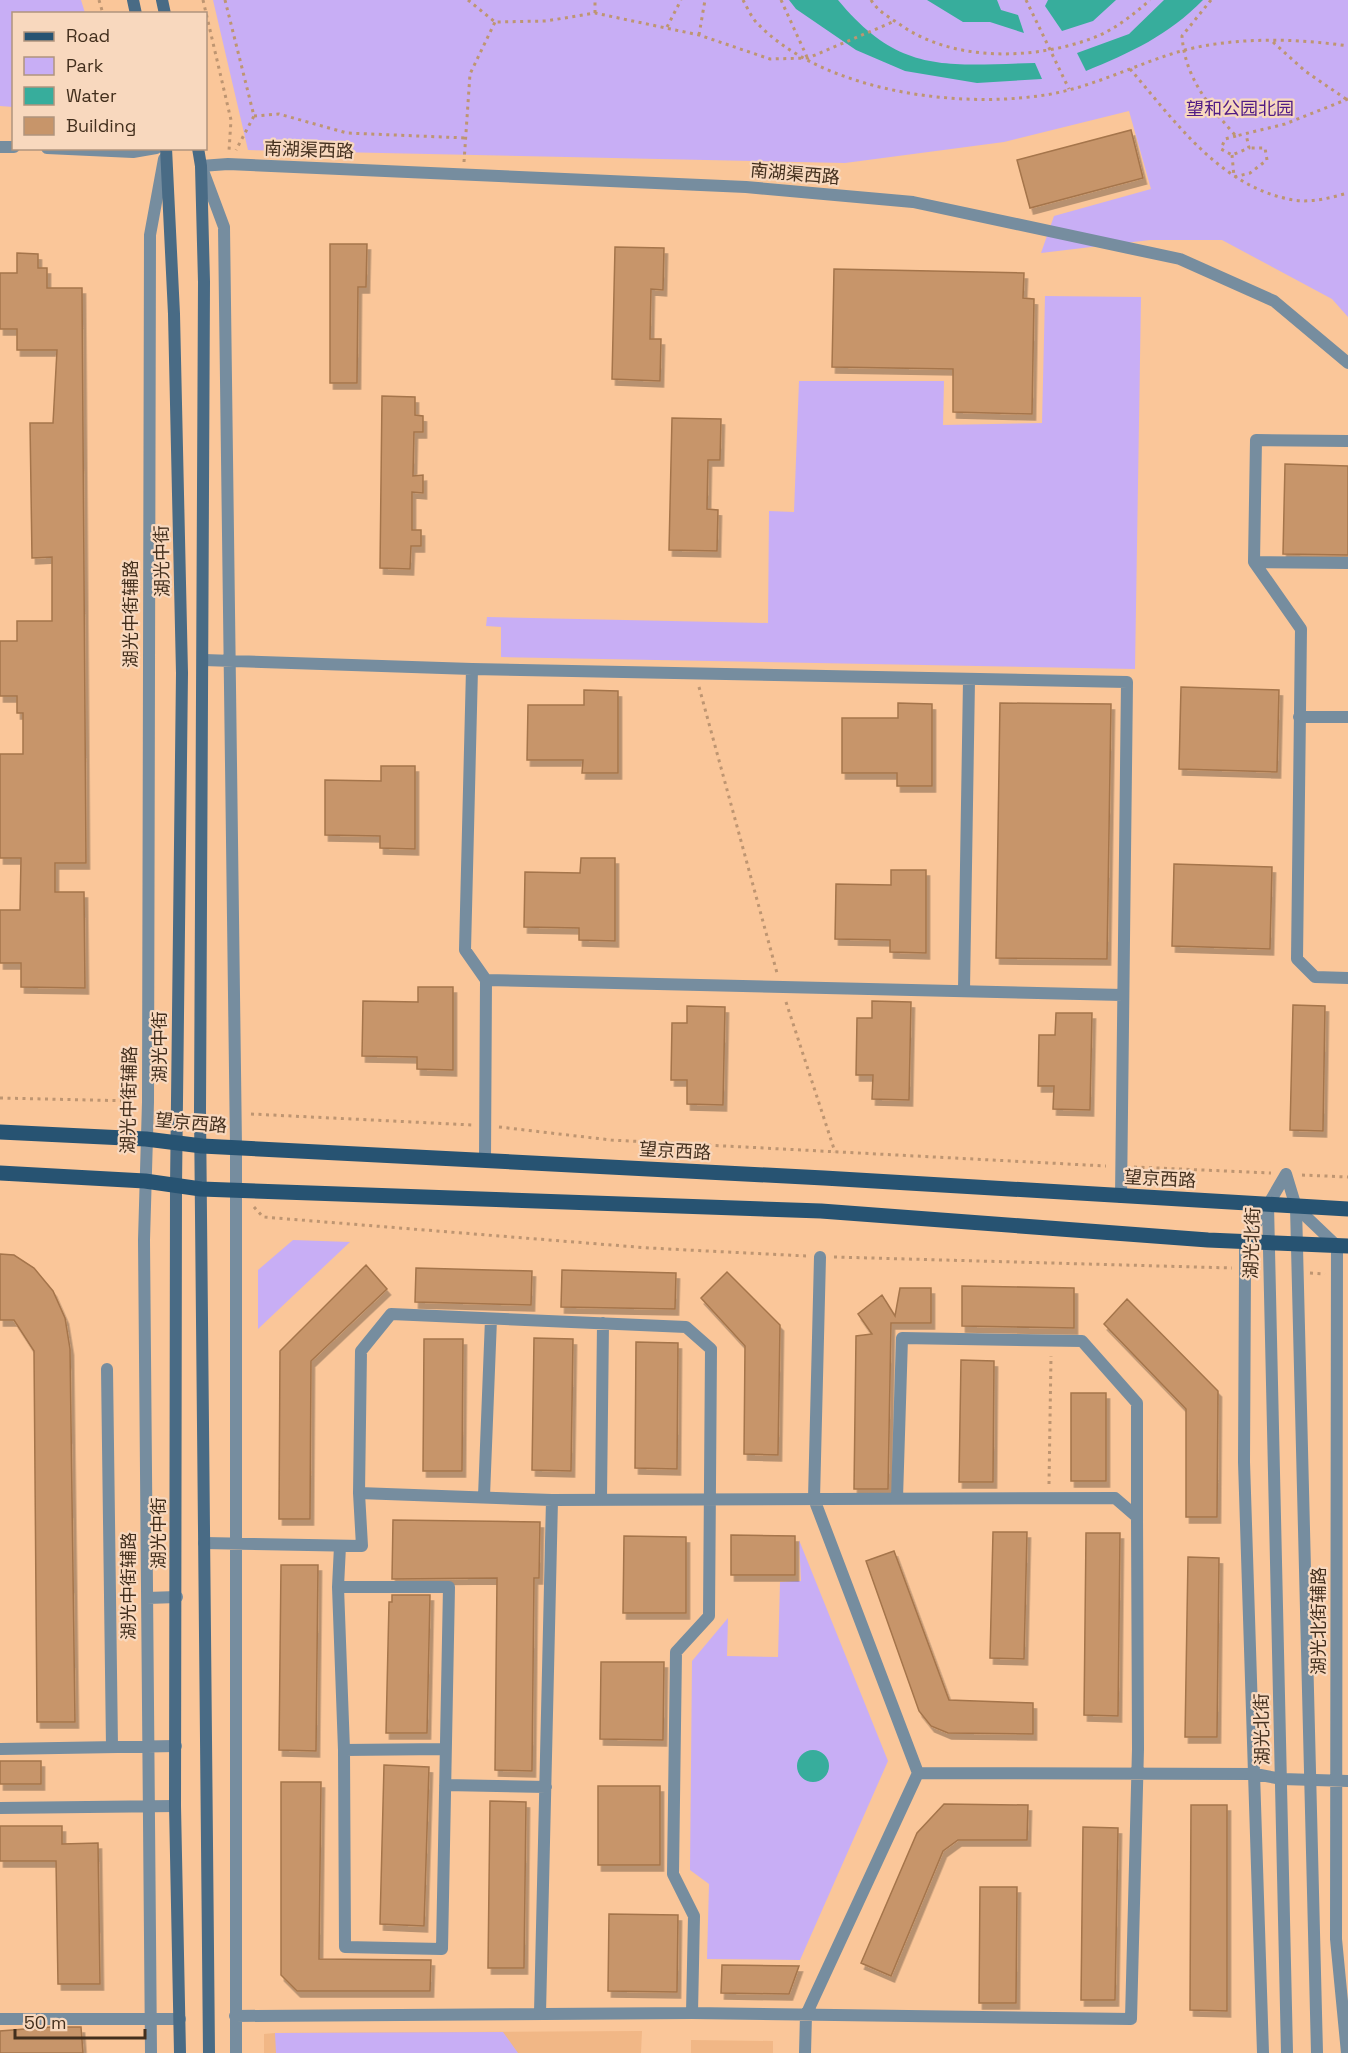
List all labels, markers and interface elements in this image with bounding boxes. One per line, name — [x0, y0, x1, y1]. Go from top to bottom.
legend — [12, 12, 207, 150]
text: Road — [66, 24, 110, 47]
text: Park — [66, 54, 104, 77]
text: Water — [66, 84, 117, 107]
park label: 望和公园北园 — [1186, 97, 1294, 120]
text: Building — [66, 114, 136, 137]
street label: 南湖渠西路 — [264, 136, 354, 163]
street label: 南湖渠西路 — [749, 158, 841, 189]
street label: 湖光中街 — [149, 525, 174, 597]
street label: 湖光中街辅路 — [119, 560, 142, 668]
street label: 湖光中街 — [148, 1011, 171, 1083]
street label: 湖光中街辅路 — [116, 1046, 141, 1154]
street label: 望京西路 — [154, 1108, 228, 1137]
street label: 望京西路 — [638, 1137, 712, 1164]
street label: 望京西路 — [1123, 1165, 1197, 1192]
street label: 湖光北街 — [1239, 1207, 1264, 1279]
street label: 湖光中街 — [147, 1497, 170, 1569]
street label: 湖光中街辅路 — [117, 1532, 140, 1640]
street label: 湖光北街辅路 — [1307, 1567, 1330, 1675]
street label: 湖光北街 — [1249, 1693, 1274, 1765]
scale bar — [15, 2002, 146, 2040]
text: 50 m — [24, 2011, 66, 2034]

